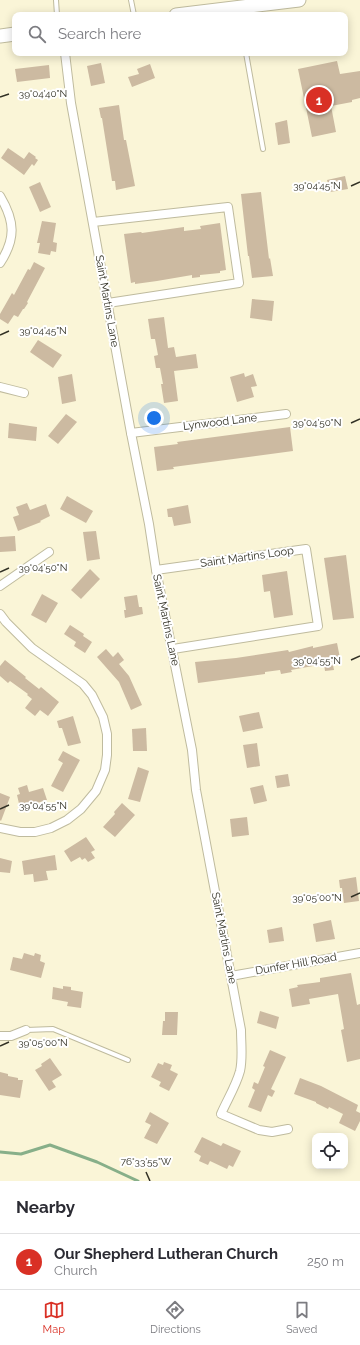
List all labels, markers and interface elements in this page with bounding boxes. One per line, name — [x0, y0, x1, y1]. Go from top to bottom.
search box — [12, 12, 348, 56]
icon: search — [26, 23, 48, 45]
text: Search here — [58, 25, 141, 43]
pin: 1 — [306, 85, 332, 115]
text: 39°04'40"N — [19, 88, 67, 99]
text: 39°04'45"N — [293, 180, 341, 191]
street label: Saint Martins Lane — [93, 254, 122, 349]
text: 39°04'45"N — [19, 325, 67, 336]
your location — [144, 408, 164, 428]
street label: Lynwood Lane — [182, 411, 258, 433]
text: 39°04'50"N — [293, 417, 341, 428]
street label: Saint Martins Loop — [199, 544, 295, 570]
text: 39°04'50"N — [19, 562, 67, 573]
street label: Saint Martins Lane — [150, 573, 182, 667]
text: 39°04'55"N — [293, 655, 341, 666]
text: 39°04'55"N — [19, 800, 67, 811]
street label: Saint Martins Lane — [209, 891, 239, 986]
text: 39°05'00"N — [292, 892, 342, 903]
street label: Dunfer Hill Road — [254, 950, 338, 978]
text: 39°05'00"N — [18, 1037, 68, 1048]
map controls — [312, 1133, 348, 1169]
button: locate — [312, 1133, 348, 1169]
text: 76°33'55"W — [121, 1156, 172, 1167]
text: Nearby — [16, 1197, 75, 1217]
text: Our Shepherd Lutheran Church — [54, 1245, 278, 1263]
text: 1 — [26, 1254, 32, 1269]
text: 250 m — [307, 1254, 344, 1269]
text: Church — [54, 1263, 97, 1278]
tab: Map — [43, 1299, 65, 1336]
tab: Directions — [150, 1299, 201, 1336]
tab: Saved — [286, 1299, 317, 1336]

